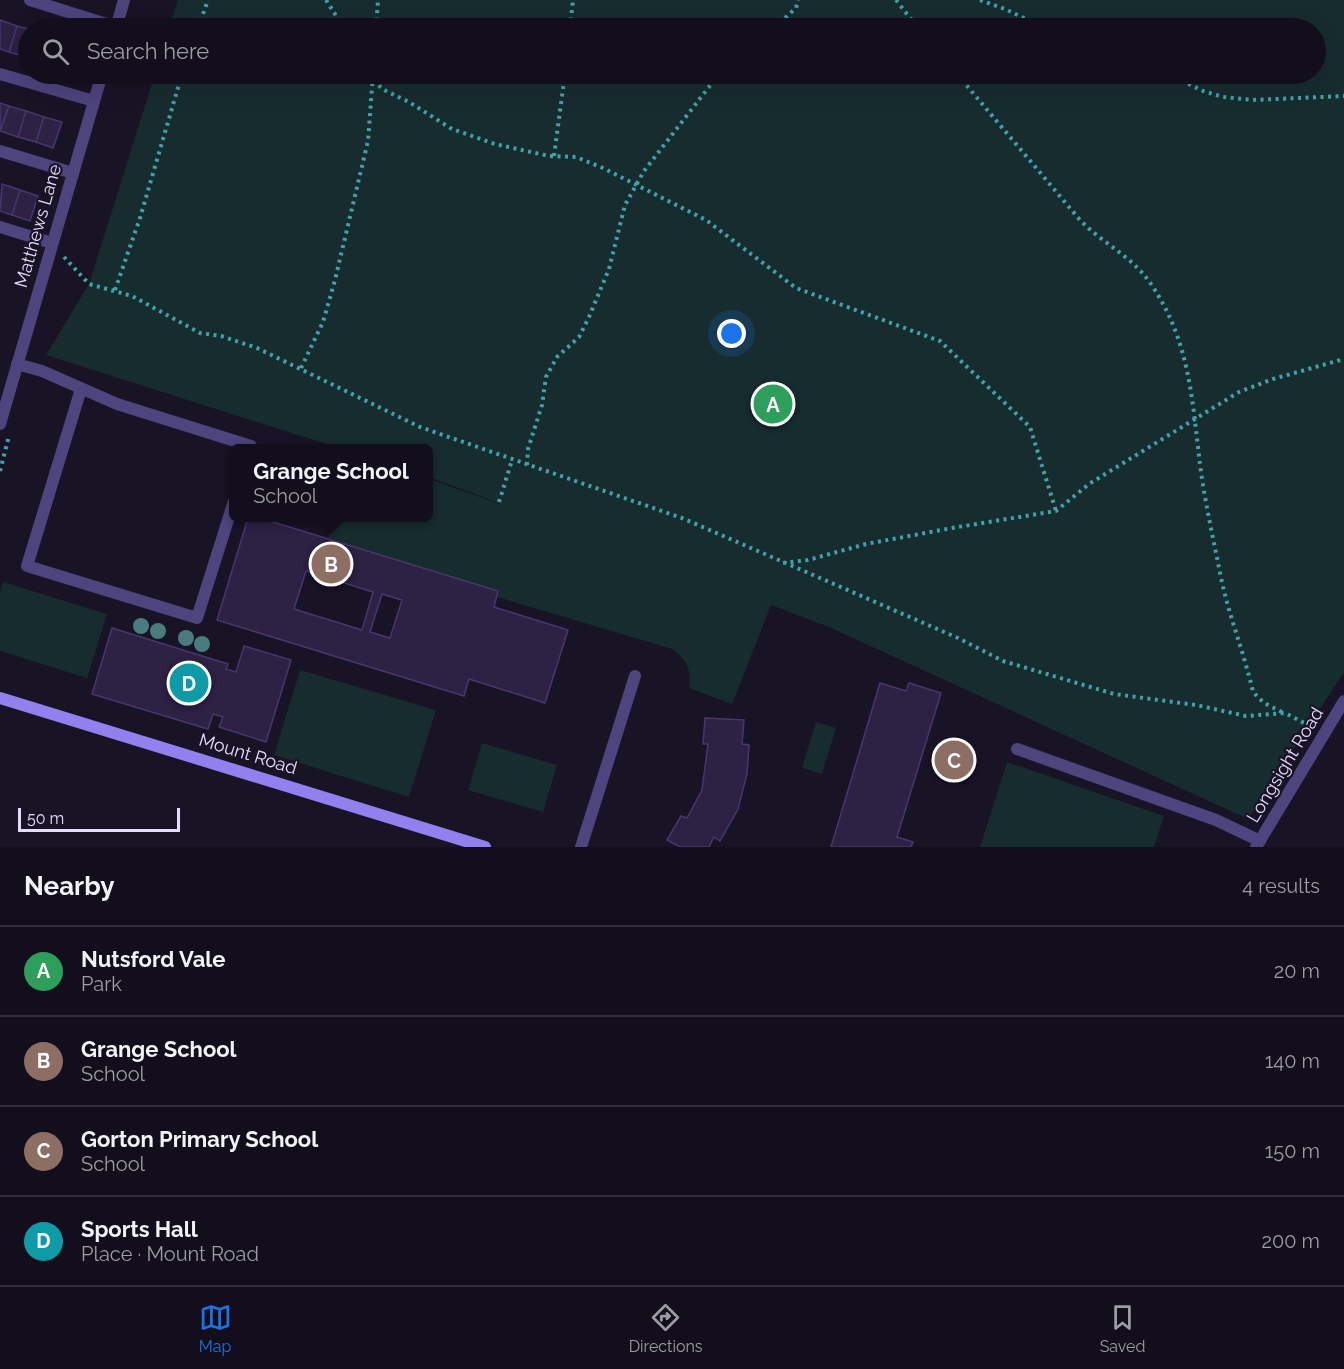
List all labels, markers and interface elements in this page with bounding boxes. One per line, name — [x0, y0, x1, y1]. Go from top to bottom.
search box — [18, 18, 1326, 84]
icon: search — [39, 35, 72, 68]
text: Search here — [87, 38, 209, 64]
street label: Matthews Lane — [10, 161, 65, 290]
your location — [717, 319, 746, 348]
pin: A — [754, 382, 792, 426]
popup — [229, 444, 433, 522]
text: Grange School — [253, 458, 409, 484]
text: School — [253, 484, 317, 508]
pin: B — [312, 542, 350, 586]
pin: D — [170, 660, 208, 706]
street label: Longsight Road — [1242, 703, 1327, 826]
street label: Mount Road — [197, 729, 300, 778]
pin: C — [934, 738, 974, 783]
scale bar — [18, 805, 180, 832]
text: 50 m — [27, 809, 64, 828]
text: Nearby — [24, 871, 114, 901]
text: 4 results — [1242, 874, 1320, 898]
text: Nutsford Vale — [81, 946, 225, 972]
text: A — [37, 959, 50, 983]
text: 20 m — [1274, 959, 1320, 983]
text: Park — [81, 972, 122, 996]
text: Grange School — [81, 1036, 237, 1062]
text: B — [37, 1049, 50, 1073]
text: 140 m — [1265, 1049, 1320, 1073]
text: School — [81, 1062, 145, 1086]
text: Gorton Primary School — [81, 1126, 318, 1152]
text: C — [37, 1139, 50, 1163]
text: 150 m — [1265, 1139, 1320, 1163]
text: School — [81, 1152, 145, 1176]
text: Sports Hall — [81, 1216, 198, 1242]
text: D — [36, 1229, 51, 1253]
text: 200 m — [1262, 1229, 1320, 1253]
text: Place · Mount Road — [81, 1242, 259, 1266]
tab: Map — [199, 1301, 232, 1356]
tab: Directions — [629, 1301, 703, 1356]
tab: Saved — [1100, 1301, 1145, 1356]

